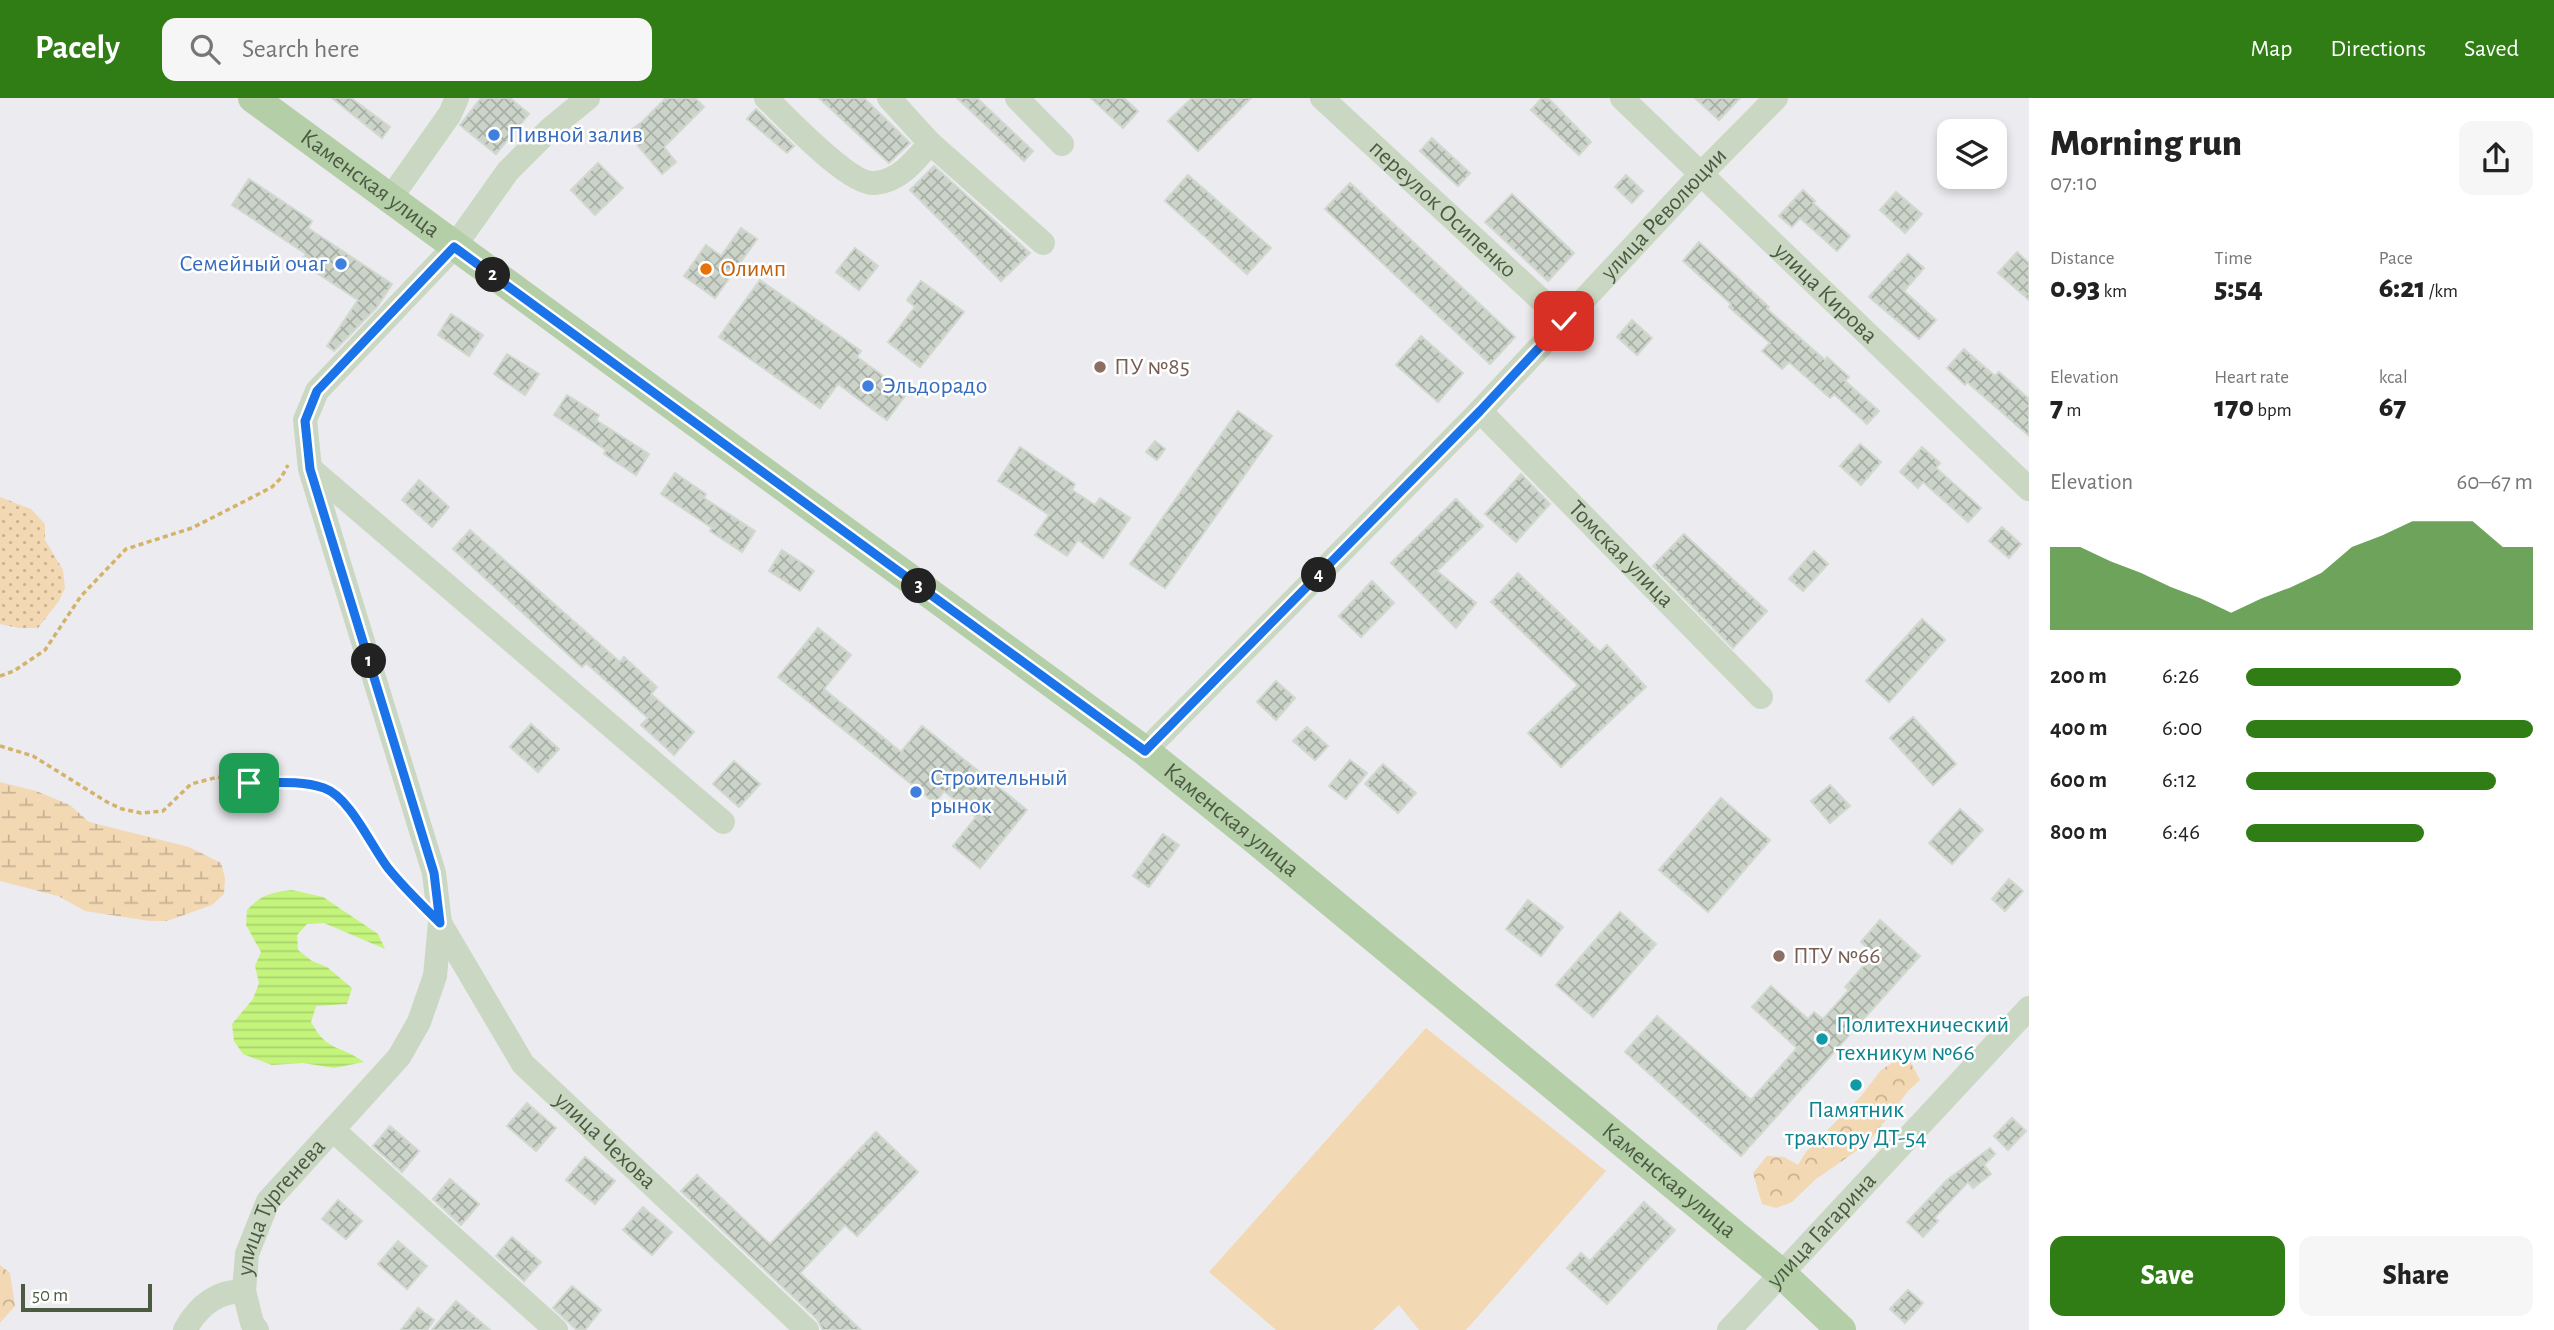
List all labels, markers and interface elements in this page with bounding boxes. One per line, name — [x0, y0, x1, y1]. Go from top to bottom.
search box — [162, 18, 652, 81]
icon: search — [186, 30, 224, 68]
text: Pacely — [35, 32, 120, 65]
text: Search here — [242, 36, 360, 62]
text: Map — [2250, 37, 2292, 61]
text: Directions — [2330, 37, 2426, 61]
text: Saved — [2464, 37, 2519, 61]
map controls — [1937, 119, 2007, 189]
button: layers — [1937, 119, 2007, 189]
button: share — [2459, 121, 2533, 195]
place label: Пивной залив — [508, 123, 643, 147]
street label: Каменская улица — [296, 125, 444, 242]
text: Morning run — [2050, 125, 2242, 163]
marker: Пивной залив — [486, 127, 502, 143]
street label: переулок Осипенко — [1364, 136, 1521, 283]
street label: улица Революции — [1596, 143, 1732, 285]
text: 07:10 — [2050, 172, 2097, 195]
street label: улица Кирова — [1768, 238, 1882, 348]
text: Distance — [2050, 249, 2114, 268]
text: Time — [2214, 249, 2252, 268]
text: Pace — [2379, 249, 2413, 268]
place label: Семейный очаг — [179, 252, 328, 276]
marker: Семейный очаг — [333, 256, 349, 272]
place label: Олимп — [720, 257, 786, 281]
pin: 2 — [476, 258, 510, 292]
marker: Олимп — [698, 261, 714, 277]
text: 2 — [488, 265, 497, 284]
text: 0.93 — [2050, 273, 2100, 303]
text: 5:54 — [2214, 273, 2263, 303]
text: 6:21 — [2379, 273, 2426, 303]
text: km — [2100, 282, 2127, 301]
text: /km — [2426, 282, 2458, 301]
pin — [1534, 291, 1594, 351]
icon: check — [1545, 302, 1583, 340]
place label: ПУ №85 — [1114, 355, 1190, 379]
marker: ПУ №85 — [1092, 359, 1108, 375]
text: Elevation — [2050, 368, 2119, 387]
text: Heart rate — [2214, 368, 2289, 387]
text: kcal — [2379, 368, 2408, 387]
place label: Эльдорадо — [882, 374, 987, 398]
marker: Эльдорадо — [860, 378, 876, 394]
text: 7 — [2050, 392, 2063, 422]
text: 170 — [2214, 392, 2254, 422]
text: 67 — [2379, 392, 2407, 422]
text: m — [2063, 401, 2082, 420]
text: bpm — [2254, 401, 2292, 420]
text: Elevation — [2050, 471, 2133, 494]
text: 60–67 m — [2457, 471, 2533, 494]
street label: Томская улица — [1564, 496, 1678, 612]
pin: 4 — [1302, 558, 1336, 592]
text: 4 — [1314, 565, 1323, 584]
pin: 3 — [902, 568, 936, 603]
text: 3 — [914, 576, 923, 595]
pin: 1 — [352, 644, 386, 678]
text: 1 — [365, 651, 372, 670]
text: 200 m — [2050, 665, 2107, 688]
text: 6:26 — [2162, 665, 2199, 688]
text: 400 m — [2050, 717, 2108, 740]
text: 6:00 — [2162, 717, 2202, 740]
pin — [219, 753, 279, 813]
street label: Каменская улица — [1159, 759, 1303, 882]
icon: arrive — [230, 764, 268, 802]
place label: Строительный рынок — [930, 766, 1068, 818]
text: 600 m — [2050, 769, 2107, 792]
text: 6:12 — [2162, 769, 2196, 792]
marker: Строительный рынок — [908, 784, 924, 800]
text: 800 m — [2050, 821, 2107, 844]
text: 6:46 — [2162, 821, 2200, 844]
place label: ПТУ №66 — [1793, 944, 1881, 968]
marker: ПТУ №66 — [1771, 948, 1787, 964]
place label: Политехнический техникум №66 — [1835, 1013, 2009, 1065]
marker: Политехнический техникум №66 — [1814, 1031, 1830, 1047]
marker: Памятник трактору ДТ-54 — [1848, 1077, 1864, 1093]
street label: улица Чехова — [549, 1087, 661, 1194]
place label: Памятник трактору ДТ-54 — [1784, 1098, 1927, 1150]
street label: Каменская улица — [1597, 1119, 1741, 1243]
street label: улица Тургенева — [233, 1134, 330, 1278]
street label: улица Гагарина — [1762, 1168, 1881, 1293]
button: Save — [2050, 1236, 2285, 1316]
button: Share — [2299, 1236, 2533, 1316]
scale bar — [21, 1281, 152, 1313]
text: 50 m — [32, 1286, 68, 1305]

